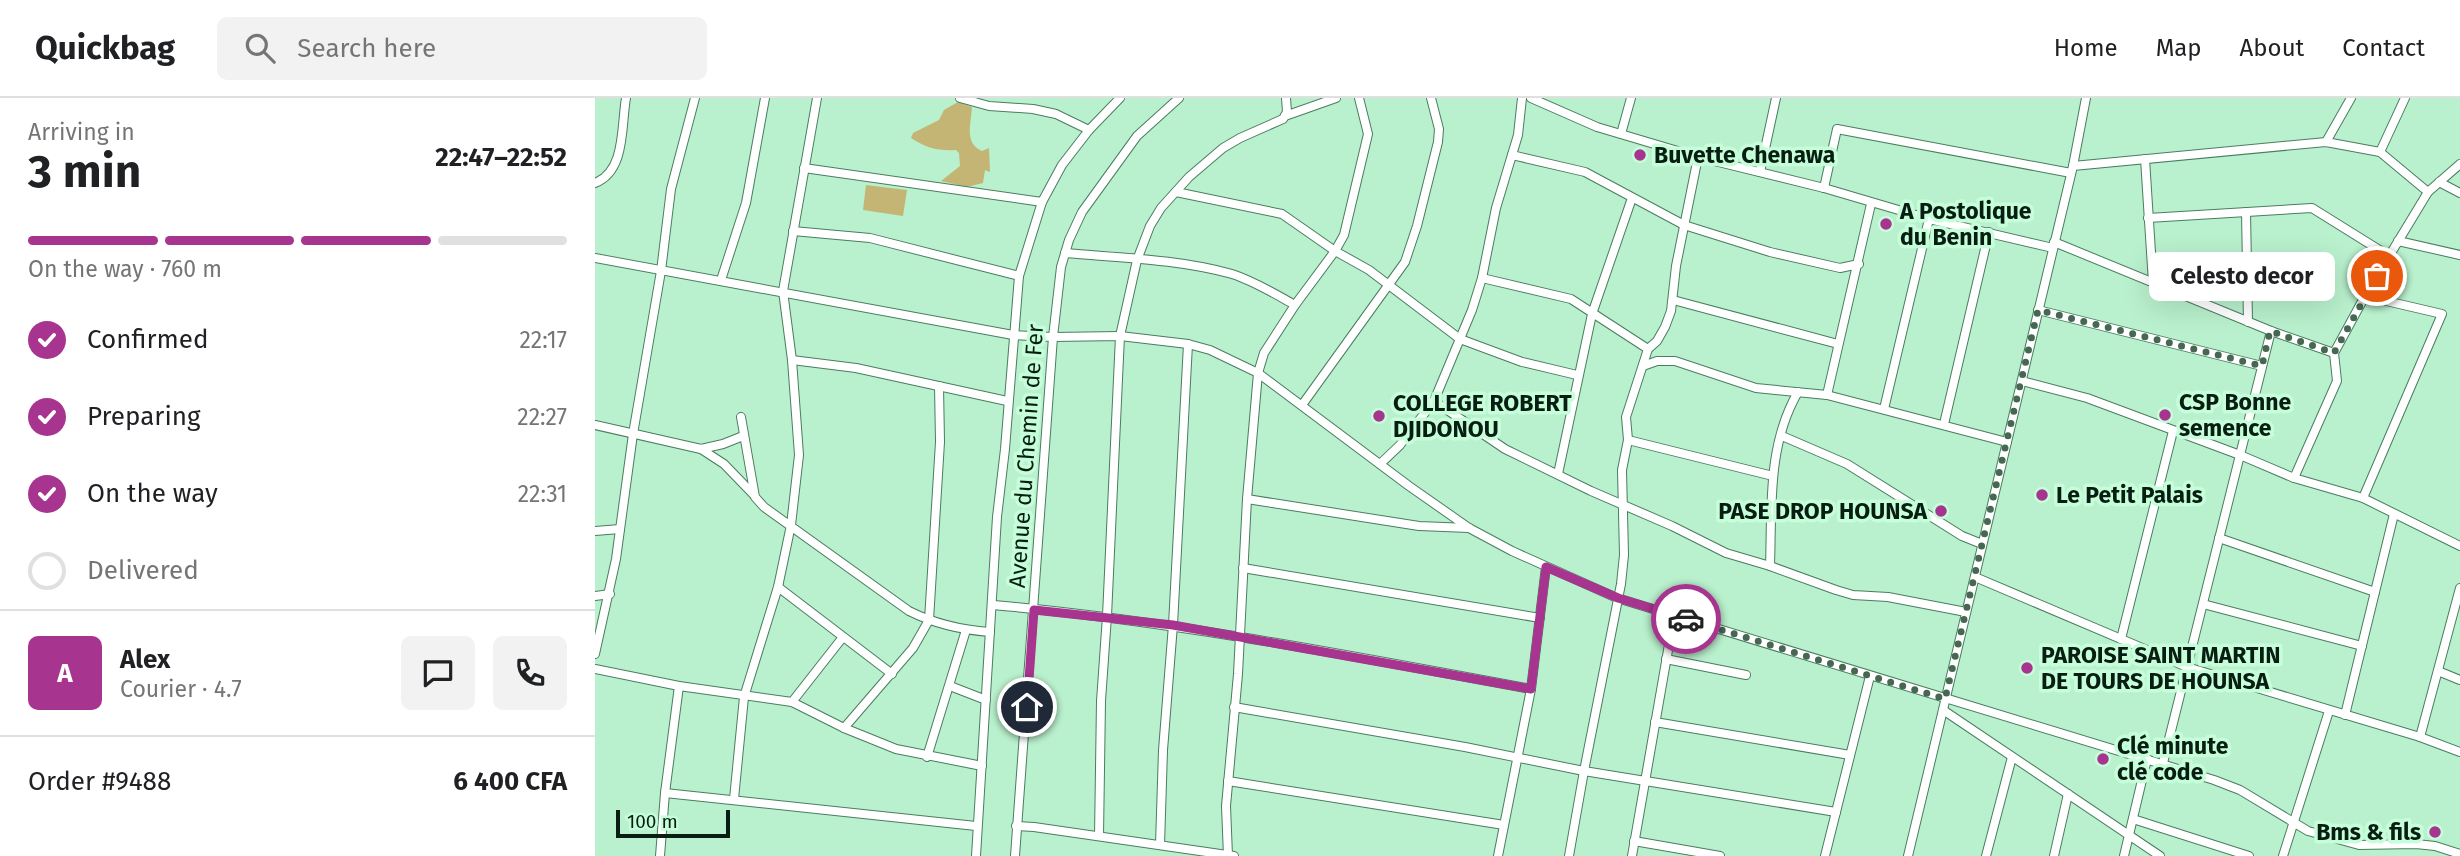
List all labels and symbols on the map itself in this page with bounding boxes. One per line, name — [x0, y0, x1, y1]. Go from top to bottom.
place label: Buvette Chenawa — [1654, 141, 1835, 169]
marker: Buvette Chenawa — [1632, 147, 1648, 163]
place label: A Postolique du Benin — [1899, 197, 2032, 251]
marker: A Postolique du Benin — [1878, 216, 1894, 232]
pin — [2347, 246, 2407, 306]
callout: Celesto decor — [2149, 252, 2335, 300]
street label: Avenue du Chemin de Fer — [1003, 323, 1049, 589]
place label: CSP Bonne semence — [2179, 388, 2292, 442]
place label: COLLEGE ROBERT DJIDONOU — [1393, 389, 1572, 443]
marker: CSP Bonne semence — [2157, 407, 2173, 423]
marker: COLLEGE ROBERT DJIDONOU — [1371, 408, 1387, 424]
place label: Le Petit Palais — [2056, 481, 2203, 509]
marker: Le Petit Palais — [2034, 487, 2050, 503]
place label: PASE DROP HOUNSA — [1718, 497, 1927, 525]
marker: PASE DROP HOUNSA — [1933, 503, 1949, 519]
courier — [1651, 584, 1721, 654]
place label: PAROISE SAINT MARTIN DE TOURS DE HOUNSA — [2041, 641, 2280, 695]
marker: PAROISE SAINT MARTIN DE TOURS DE HOUNSA — [2019, 660, 2035, 676]
pin — [997, 677, 1057, 737]
place label: Clé minute clé code — [2117, 732, 2229, 786]
marker: Clé minute clé code — [2095, 751, 2111, 767]
scale bar — [616, 807, 730, 839]
place label: Bms & fils — [2316, 818, 2421, 846]
marker: Bms & fils — [2427, 824, 2443, 840]

